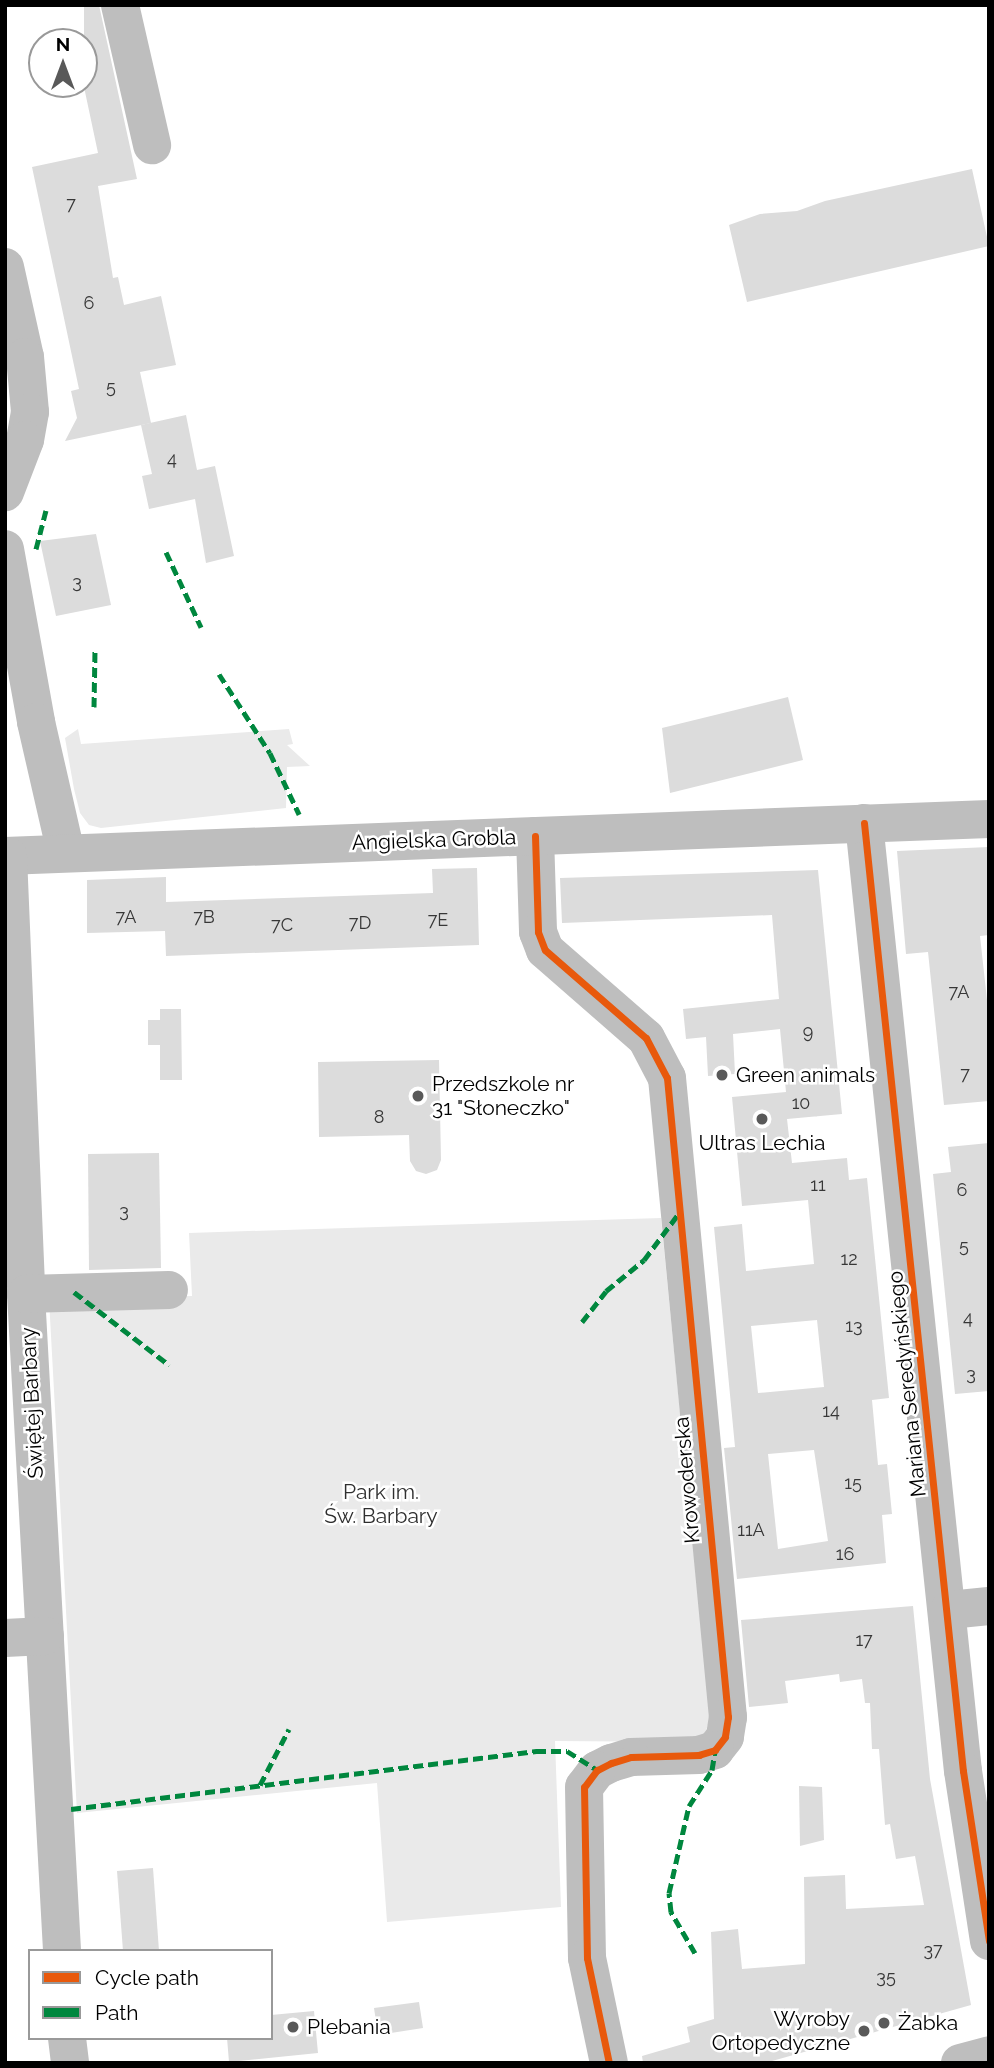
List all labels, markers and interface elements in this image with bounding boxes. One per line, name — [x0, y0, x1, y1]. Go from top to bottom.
north arrow — [28, 28, 98, 98]
text: N — [56, 33, 70, 55]
house number: 7 — [66, 193, 76, 215]
house number: 6 — [84, 292, 94, 314]
house number: 5 — [106, 376, 116, 398]
house number: 4 — [167, 448, 177, 470]
house number: 3 — [72, 571, 82, 593]
street label: Angielska Grobla — [351, 825, 517, 855]
house number: 7A — [116, 906, 136, 928]
house number: 7B — [193, 906, 215, 928]
house number: 7E — [428, 909, 448, 931]
house number: 7D — [349, 912, 371, 934]
house number: 7C — [271, 914, 293, 936]
house number: 7A — [949, 981, 969, 1003]
house number: 9 — [803, 1021, 813, 1043]
place label: Green animals — [736, 1062, 875, 1088]
house number: 7 — [960, 1063, 970, 1085]
marker: Green animals — [714, 1067, 730, 1083]
place label: Przedszkole nr 31 "Słoneczko" — [432, 1071, 574, 1121]
marker: Przedszkole nr 31 "Słoneczko" — [410, 1088, 426, 1104]
house number: 10 — [792, 1092, 810, 1114]
house number: 8 — [374, 1106, 384, 1128]
marker: Ultras Lechia — [754, 1111, 770, 1127]
place label: Ultras Lechia — [699, 1130, 825, 1156]
house number: 11 — [810, 1174, 826, 1196]
house number: 6 — [957, 1179, 967, 1201]
house number: 3 — [119, 1200, 129, 1222]
house number: 5 — [959, 1235, 969, 1257]
house number: 12 — [840, 1248, 858, 1270]
street label: Mariana Seredyńskiego — [883, 1270, 931, 1498]
house number: 4 — [963, 1307, 973, 1329]
house number: 13 — [845, 1315, 863, 1337]
street label: Świętej Barbary — [15, 1327, 49, 1479]
house number: 3 — [966, 1363, 976, 1385]
house number: 14 — [822, 1400, 840, 1422]
street label: Krowoderska — [669, 1416, 705, 1544]
house number: 15 — [844, 1472, 862, 1494]
park label: Park im. Św. Barbary — [324, 1479, 438, 1529]
house number: 11A — [737, 1519, 765, 1541]
house number: 16 — [836, 1543, 854, 1565]
house number: 17 — [855, 1629, 873, 1651]
house number: 37 — [923, 1939, 943, 1961]
legend — [28, 1949, 273, 2040]
text: Cycle path — [95, 1965, 199, 1990]
house number: 35 — [876, 1966, 896, 1988]
text: Path — [95, 2000, 139, 2025]
place label: Wyroby Ortopedyczne — [712, 2006, 850, 2056]
place label: Żabka — [898, 2010, 958, 2036]
place label: Plebania — [307, 2014, 391, 2040]
marker: Żabka — [876, 2015, 892, 2031]
marker: Plebania — [285, 2019, 301, 2035]
marker: Wyroby Ortopedyczne — [856, 2023, 872, 2039]

